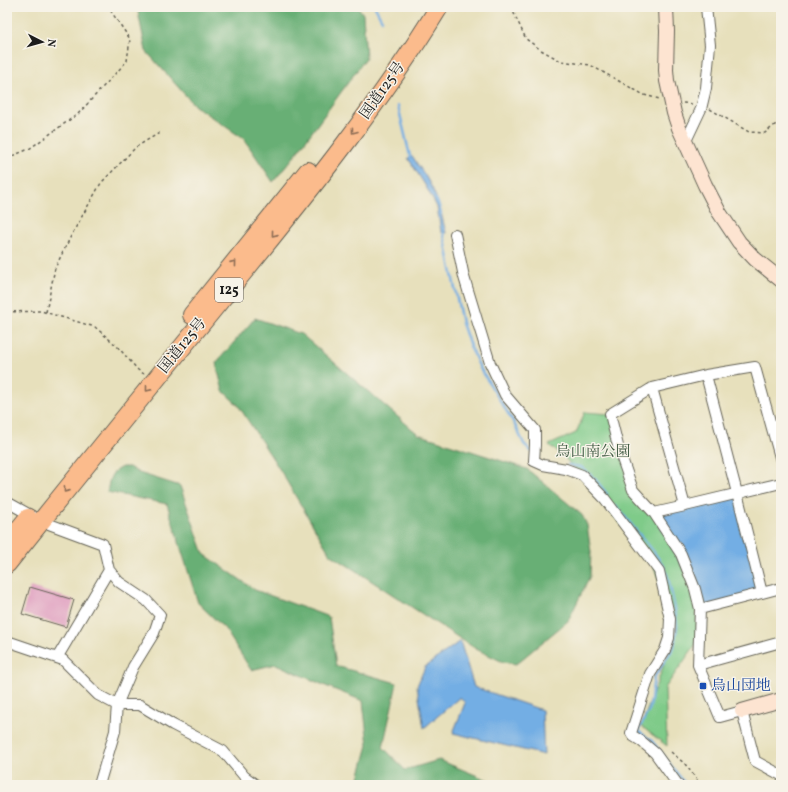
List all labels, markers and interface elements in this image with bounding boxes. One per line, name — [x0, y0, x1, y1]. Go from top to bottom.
north arrow — [22, 22, 62, 62]
text: N — [43, 38, 58, 48]
street label: 国道125号 — [355, 58, 411, 124]
one-way arrow — [352, 127, 359, 134]
one-way arrow — [272, 229, 279, 237]
one-way arrow — [229, 261, 236, 268]
road number: 125 — [215, 278, 243, 302]
street label: 国道125号 — [154, 314, 212, 378]
one-way arrow — [146, 385, 153, 392]
park label: 烏山南公園 — [555, 442, 631, 463]
one-way arrow — [64, 486, 71, 493]
place label: 烏山団地 — [711, 676, 771, 697]
marker: 烏山団地 — [698, 681, 708, 691]

